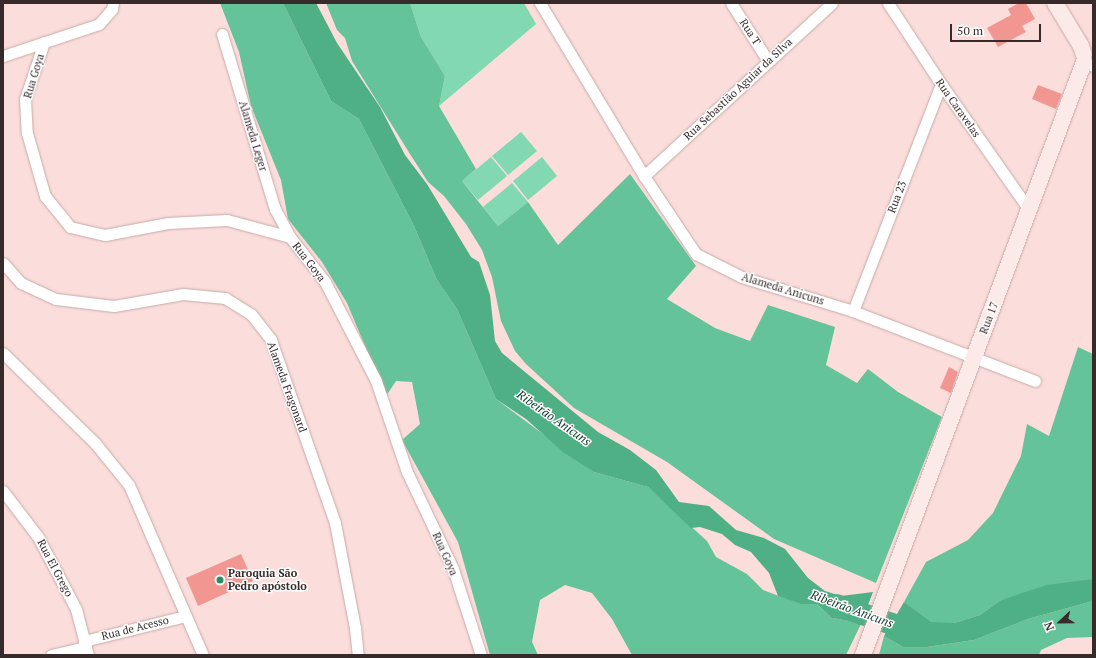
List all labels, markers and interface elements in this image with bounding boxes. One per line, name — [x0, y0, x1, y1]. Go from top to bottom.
scale bar — [952, 16, 1043, 42]
street label: Rua T — [737, 17, 763, 47]
text: 50 m — [957, 23, 983, 38]
street label: Rua Sebastião Aguiar da Silva — [681, 35, 795, 143]
street label: Rua Goya — [21, 52, 47, 100]
street label: Rua Caravelas — [933, 76, 983, 140]
street label: Alameda Leger — [236, 99, 270, 173]
street label: Rua 23 — [885, 179, 909, 215]
street label: Rua Goya — [290, 240, 328, 284]
street label: Alameda Anicuns — [740, 270, 826, 308]
street label: Rua 17 — [977, 300, 1001, 336]
street label: Alameda Fragonard — [264, 340, 310, 434]
water label: Ribeirão Anicuns — [514, 387, 594, 449]
street label: Rua Goya — [430, 530, 460, 578]
street label: Rua El Grego — [34, 537, 76, 599]
place label: Paroquia São Pedro apóstolo — [228, 567, 307, 593]
marker: Paroquia São Pedro apóstolo — [215, 575, 225, 585]
water label: Ribeirão Anicuns — [809, 587, 895, 631]
north arrow — [1040, 602, 1080, 642]
street label: Rua de Acesso — [100, 613, 170, 643]
text: N — [1041, 620, 1057, 633]

